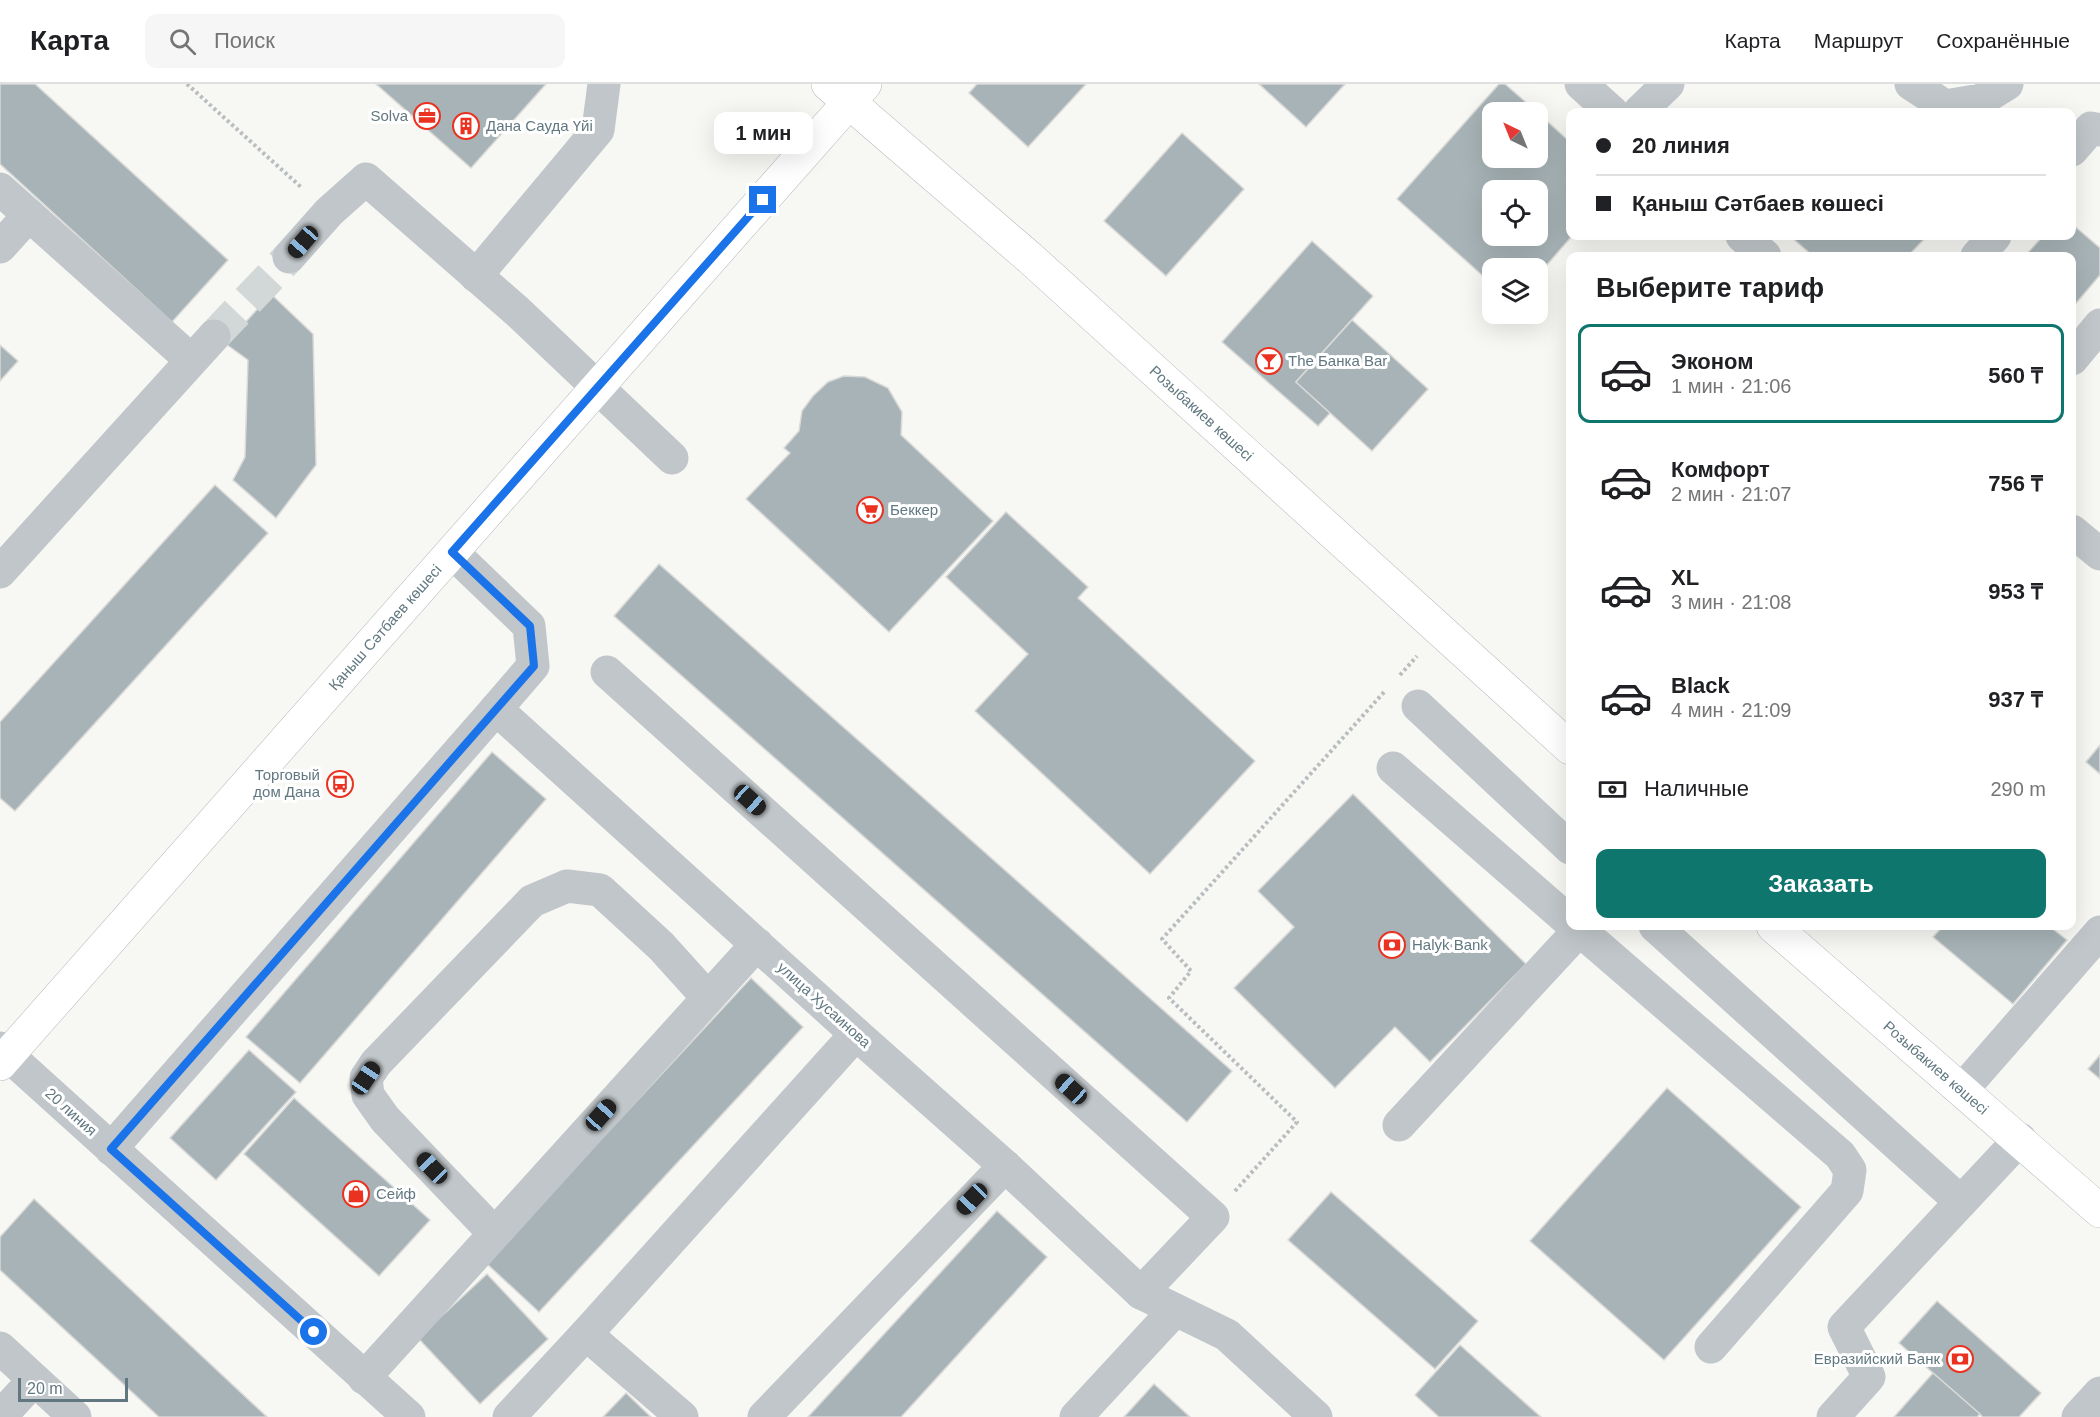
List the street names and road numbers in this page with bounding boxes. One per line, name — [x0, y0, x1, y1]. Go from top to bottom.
street label: Розыбакиев көшесі — [1147, 362, 1257, 464]
street label: Қаныш Сәтбаев көшесі — [325, 561, 445, 694]
street label: улица Хусаинова — [774, 958, 875, 1051]
street label: Розыбакиев көшесі — [1880, 1017, 1992, 1118]
street label: 20 линия — [42, 1084, 100, 1139]

